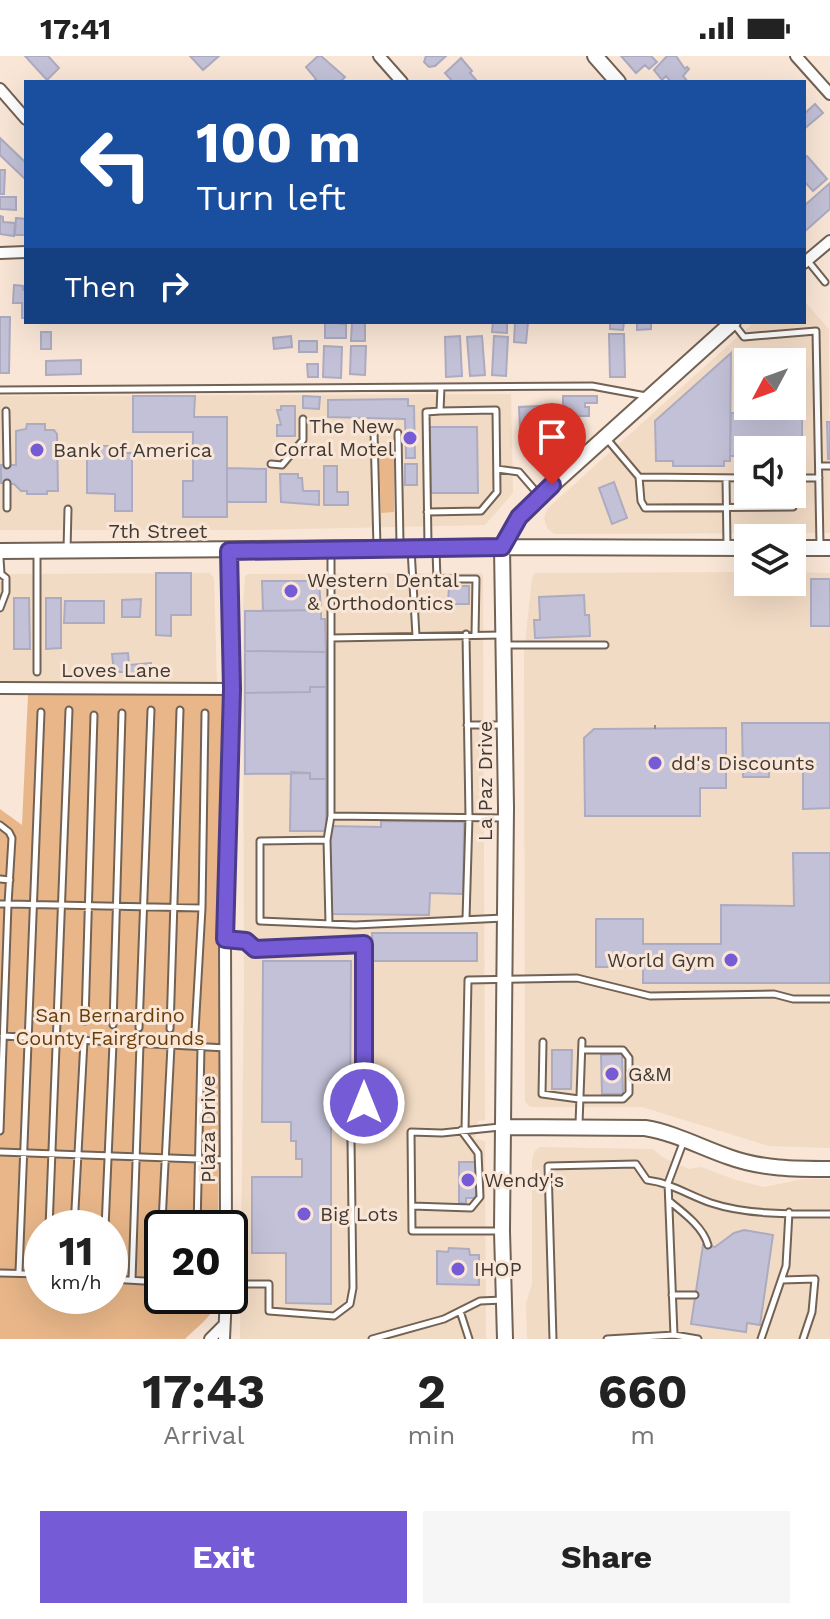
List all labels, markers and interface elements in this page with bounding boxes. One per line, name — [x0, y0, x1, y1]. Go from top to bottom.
text: 17:41 — [40, 11, 111, 46]
text: 100 m — [196, 110, 361, 176]
icon: left — [64, 112, 168, 216]
text: Turn left — [196, 177, 346, 219]
icon: right — [152, 264, 196, 308]
text: Then — [64, 269, 136, 304]
north arrow — [734, 348, 806, 420]
map controls — [734, 348, 806, 596]
pin — [518, 403, 586, 485]
place label: The New Corral Motel — [274, 414, 394, 461]
icon: arrive — [530, 415, 574, 459]
marker: The New Corral Motel — [401, 429, 419, 447]
button: sound — [734, 436, 806, 508]
place label: Bank of America — [53, 438, 212, 462]
marker: Bank of America — [28, 441, 46, 459]
street label: 7th Street — [109, 519, 208, 543]
button: layers — [734, 524, 806, 596]
place label: Western Dental & Orthodontics — [307, 568, 459, 615]
marker: Western Dental & Orthodontics — [282, 582, 300, 600]
street label: Loves Lane — [61, 658, 171, 682]
street label: La Paz Drive — [473, 721, 497, 841]
place label: dd's Discounts — [671, 751, 815, 775]
marker: dd's Discounts — [646, 754, 664, 772]
place label: World Gym — [607, 948, 715, 972]
marker: World Gym — [722, 951, 740, 969]
park label: San Bernardino County Fairgrounds — [15, 1003, 205, 1050]
position arrow — [322, 1061, 406, 1145]
place label: G&M — [628, 1062, 672, 1086]
marker: G&M — [603, 1065, 621, 1083]
street label: Plaza Drive — [196, 1075, 220, 1183]
place label: Wendy's — [484, 1168, 564, 1192]
marker: Wendy's — [459, 1171, 477, 1189]
place label: Big Lots — [320, 1202, 398, 1226]
marker: Big Lots — [295, 1205, 313, 1223]
speed limit sign: 20 — [144, 1210, 248, 1314]
text: 11 — [59, 1228, 93, 1275]
place label: IHOP — [474, 1257, 522, 1281]
marker: IHOP — [449, 1260, 467, 1278]
text: km/h — [50, 1270, 102, 1294]
text: 17:43 — [142, 1363, 265, 1420]
text: 2 — [417, 1363, 446, 1420]
text: 660 — [598, 1363, 688, 1420]
text: Arrival — [163, 1420, 244, 1450]
text: min — [408, 1420, 455, 1450]
text: m — [630, 1420, 655, 1450]
button: Exit — [40, 1511, 407, 1603]
button: Share — [423, 1511, 790, 1603]

